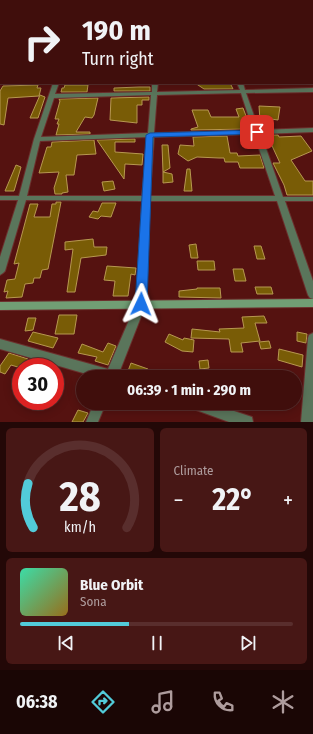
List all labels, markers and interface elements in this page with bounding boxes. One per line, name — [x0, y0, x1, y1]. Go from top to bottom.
text: 190 m — [82, 14, 151, 47]
icon: right — [16, 16, 68, 68]
text: Turn right — [82, 48, 154, 70]
pin — [240, 115, 274, 149]
icon: arrive — [246, 121, 268, 143]
position arrow — [120, 283, 162, 325]
speed limit sign: 30 — [12, 358, 64, 410]
text: 06:39 · 1 min · 290 m — [127, 381, 251, 399]
text: Climate — [174, 463, 214, 478]
text: 28 — [58, 472, 100, 522]
text: 22° — [212, 482, 254, 518]
text: − — [174, 487, 183, 514]
text: + — [283, 487, 293, 514]
text: km/h — [64, 519, 96, 536]
text: Blue Orbit — [80, 576, 143, 594]
text: Sona — [80, 594, 107, 609]
icon: previous — [55, 632, 77, 654]
icon: pause — [146, 632, 168, 654]
icon: next — [237, 632, 259, 654]
icon: directions — [89, 688, 117, 716]
icon: music — [149, 688, 177, 716]
icon: phone — [209, 688, 237, 716]
icon: climate — [269, 688, 297, 716]
text: 06:38 — [16, 691, 58, 713]

